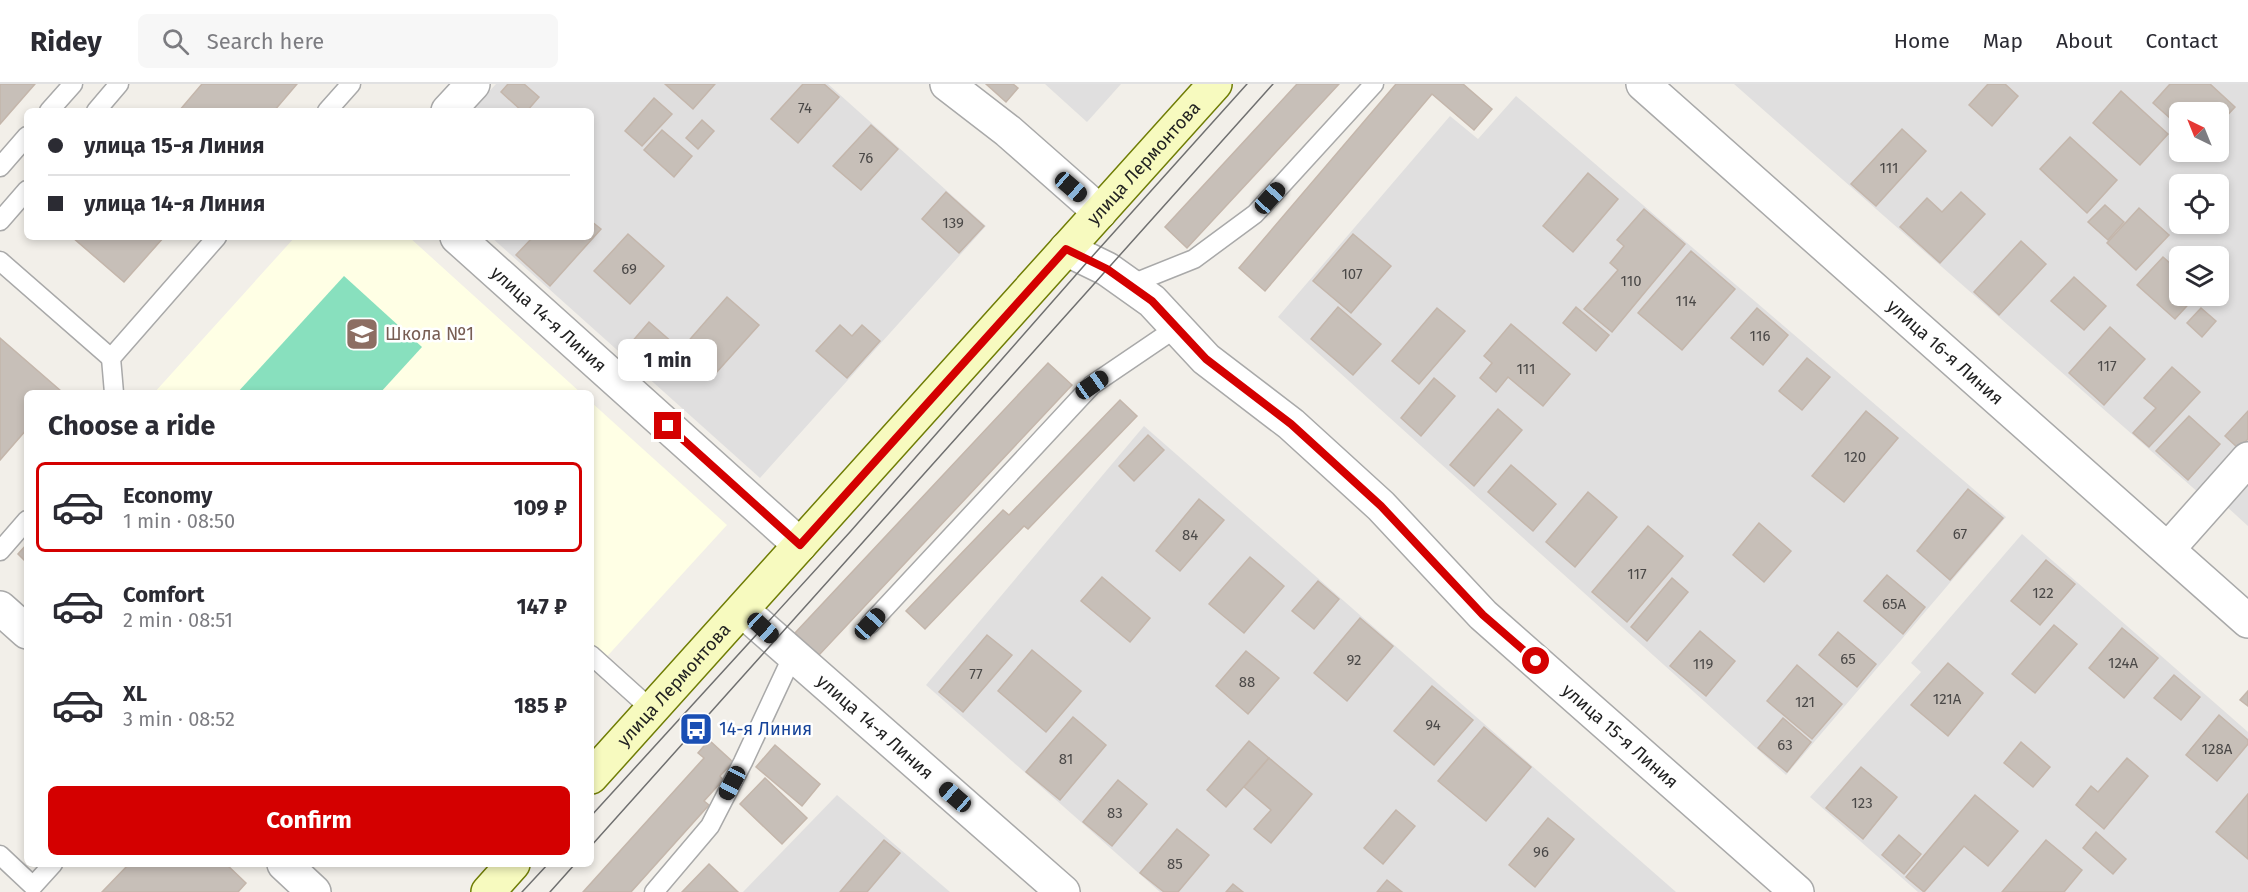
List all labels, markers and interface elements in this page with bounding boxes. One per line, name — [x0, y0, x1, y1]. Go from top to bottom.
search box — [138, 14, 558, 68]
text: Ridey — [30, 25, 102, 58]
icon: search — [159, 25, 192, 58]
text: Search here — [207, 28, 324, 55]
text: Home — [1894, 28, 1950, 54]
text: Map — [1983, 28, 2023, 54]
text: About — [2056, 28, 2113, 54]
text: Contact — [2146, 28, 2218, 54]
street label: улица Лермонтова — [1082, 97, 1205, 229]
house number: 74 — [798, 99, 812, 117]
north arrow — [2169, 102, 2229, 162]
map controls — [2169, 102, 2229, 306]
text: улица 15-я Линия — [84, 132, 265, 159]
house number: 76 — [859, 149, 873, 167]
house number: 111 — [1879, 159, 1899, 177]
car — [1052, 168, 1090, 206]
button: locate — [2169, 174, 2229, 234]
car — [1251, 179, 1289, 217]
text: улица 14-я Линия — [84, 190, 265, 217]
house number: 139 — [942, 214, 964, 232]
button: layers — [2169, 246, 2229, 306]
house number: 69 — [621, 260, 637, 278]
street label: улица 14-я Линия — [486, 262, 611, 377]
house number: 107 — [1341, 265, 1363, 283]
house number: 110 — [1620, 272, 1642, 290]
house number: 114 — [1676, 292, 1696, 310]
street label: улица 16-я Линия — [1882, 295, 2008, 410]
school or university icon: Школа №1 — [344, 316, 380, 352]
place label: Школа №1 — [385, 323, 474, 345]
house number: 116 — [1750, 327, 1770, 345]
callout: 1 min — [618, 339, 718, 381]
text: 1 min — [643, 348, 692, 372]
house number: 117 — [2097, 357, 2117, 375]
house number: 111 — [1516, 360, 1536, 378]
car — [1072, 367, 1112, 403]
text: Choose a ride — [48, 410, 215, 442]
route end — [654, 412, 681, 439]
house number: 120 — [1844, 448, 1866, 466]
icon: car — [51, 480, 105, 534]
text: Economy — [123, 482, 212, 509]
text: 109 ₽ — [514, 494, 567, 521]
text: 1 min · 08:50 — [123, 509, 235, 533]
house number: 67 — [1953, 525, 1967, 543]
house number: 84 — [1182, 526, 1198, 544]
house number: 117 — [1627, 565, 1647, 583]
icon: car — [51, 579, 105, 633]
text: Comfort — [123, 581, 204, 608]
house number: 122 — [2032, 584, 2054, 602]
text: 147 ₽ — [516, 593, 567, 620]
house number: 65А — [1882, 595, 1906, 613]
car — [851, 605, 889, 643]
text: 2 min · 08:51 — [123, 608, 233, 632]
car — [744, 609, 782, 647]
street label: улица Лермонтова — [613, 619, 735, 751]
route start — [1522, 647, 1549, 674]
house number: 65 — [1840, 650, 1856, 668]
house number: 92 — [1347, 651, 1361, 669]
house number: 124А — [2108, 654, 2138, 672]
house number: 119 — [1693, 655, 1713, 673]
house number: 77 — [969, 665, 983, 683]
street label: улица 14-я Линия — [812, 670, 938, 784]
house number: 88 — [1239, 673, 1255, 691]
icon: car — [51, 678, 105, 732]
street label: улица 15-я Линия — [1558, 679, 1683, 793]
text: XL — [123, 680, 147, 707]
house number: 121А — [1933, 690, 1962, 708]
text: 185 ₽ — [514, 692, 567, 719]
house number: 121 — [1795, 693, 1815, 711]
text: 3 min · 08:52 — [123, 707, 235, 731]
bus stop icon: 14-я Линия — [678, 711, 714, 747]
house number: 94 — [1425, 716, 1441, 734]
place label: 14-я Линия — [719, 718, 812, 740]
house number: 63 — [1777, 736, 1793, 754]
house number: 128А — [2202, 740, 2233, 758]
house number: 81 — [1059, 750, 1073, 768]
car — [716, 763, 748, 803]
car — [936, 778, 974, 816]
button: Confirm — [48, 786, 570, 855]
house number: 123 — [1851, 794, 1873, 812]
house number: 83 — [1107, 804, 1123, 822]
house number: 96 — [1533, 843, 1549, 861]
house number: 85 — [1167, 855, 1183, 873]

